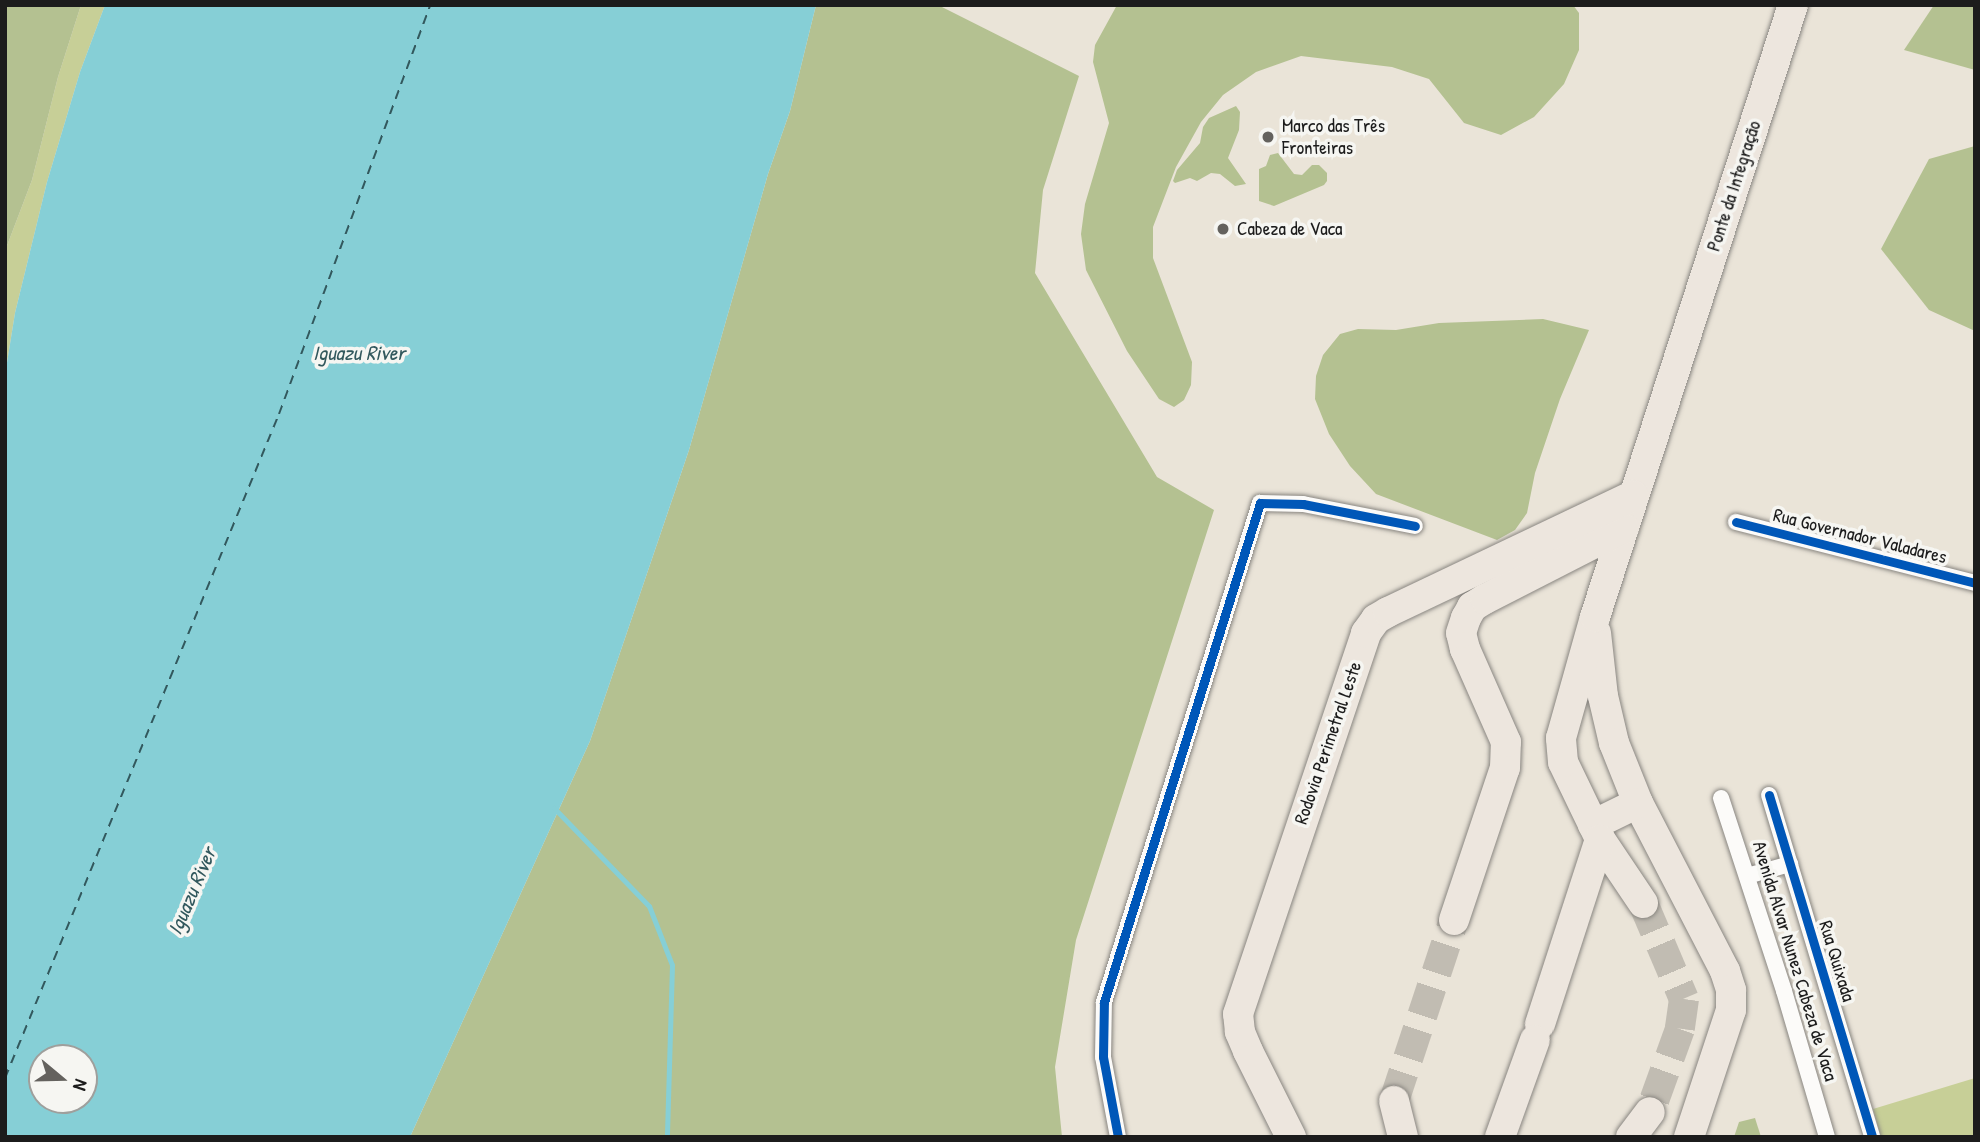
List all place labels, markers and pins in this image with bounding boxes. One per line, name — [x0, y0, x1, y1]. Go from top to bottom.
place label: Marco das Três Fronteiras — [1282, 115, 1385, 159]
marker: Marco das Três Fronteiras — [1260, 129, 1276, 145]
place label: Cabeza de Vaca — [1237, 218, 1342, 240]
marker: Cabeza de Vaca — [1215, 221, 1231, 237]

